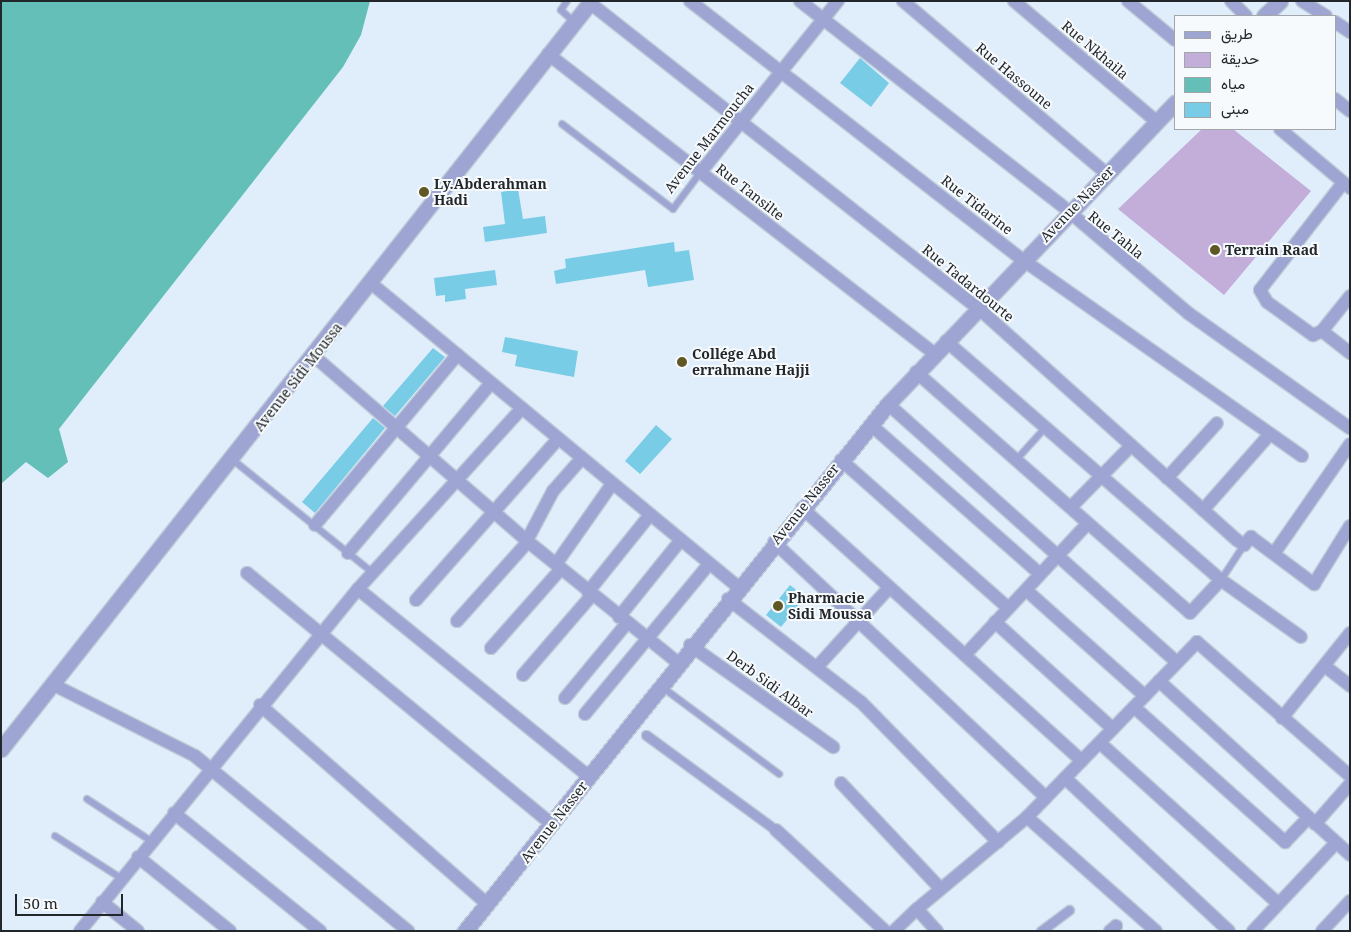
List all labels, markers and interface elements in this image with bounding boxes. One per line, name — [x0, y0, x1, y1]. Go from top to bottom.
legend — [1174, 15, 1336, 130]
street label: Rue Nkhaila — [1058, 17, 1132, 83]
text: طريق — [1221, 23, 1253, 43]
street label: Rue Hassoune — [972, 39, 1056, 113]
text: حديقة — [1221, 48, 1259, 68]
text: مياه — [1221, 73, 1245, 93]
street label: Avenue Marmoucha — [661, 80, 757, 196]
text: مبنى — [1221, 98, 1249, 118]
street label: Rue Tansilte — [713, 160, 787, 224]
street label: Avenue Nasser — [1037, 163, 1117, 245]
street label: Rue Tidarine — [938, 172, 1016, 238]
place label: Ly.Abderahman Hadi — [434, 176, 547, 208]
marker: Ly.Abderahman Hadi — [418, 186, 430, 198]
street label: Rue Tahla — [1085, 208, 1147, 262]
street label: Rue Tadardourte — [919, 241, 1017, 325]
place label: Terrain Raad — [1225, 242, 1318, 258]
marker: Terrain Raad — [1209, 244, 1221, 256]
street label: Avenue Sidi Moussa — [250, 319, 346, 435]
place label: Collége Abd errahmane Hajji — [692, 346, 810, 378]
marker: Collége Abd errahmane Hajji — [676, 356, 688, 368]
street label: Avenue Nasser — [767, 460, 843, 548]
place label: Pharmacie Sidi Moussa — [788, 590, 872, 622]
marker: Pharmacie Sidi Moussa — [772, 600, 784, 612]
street label: Derb Sidi Albar — [724, 647, 816, 721]
street label: Avenue Nasser — [517, 778, 591, 866]
scale bar — [18, 884, 125, 916]
text: 50 m — [23, 893, 58, 913]

